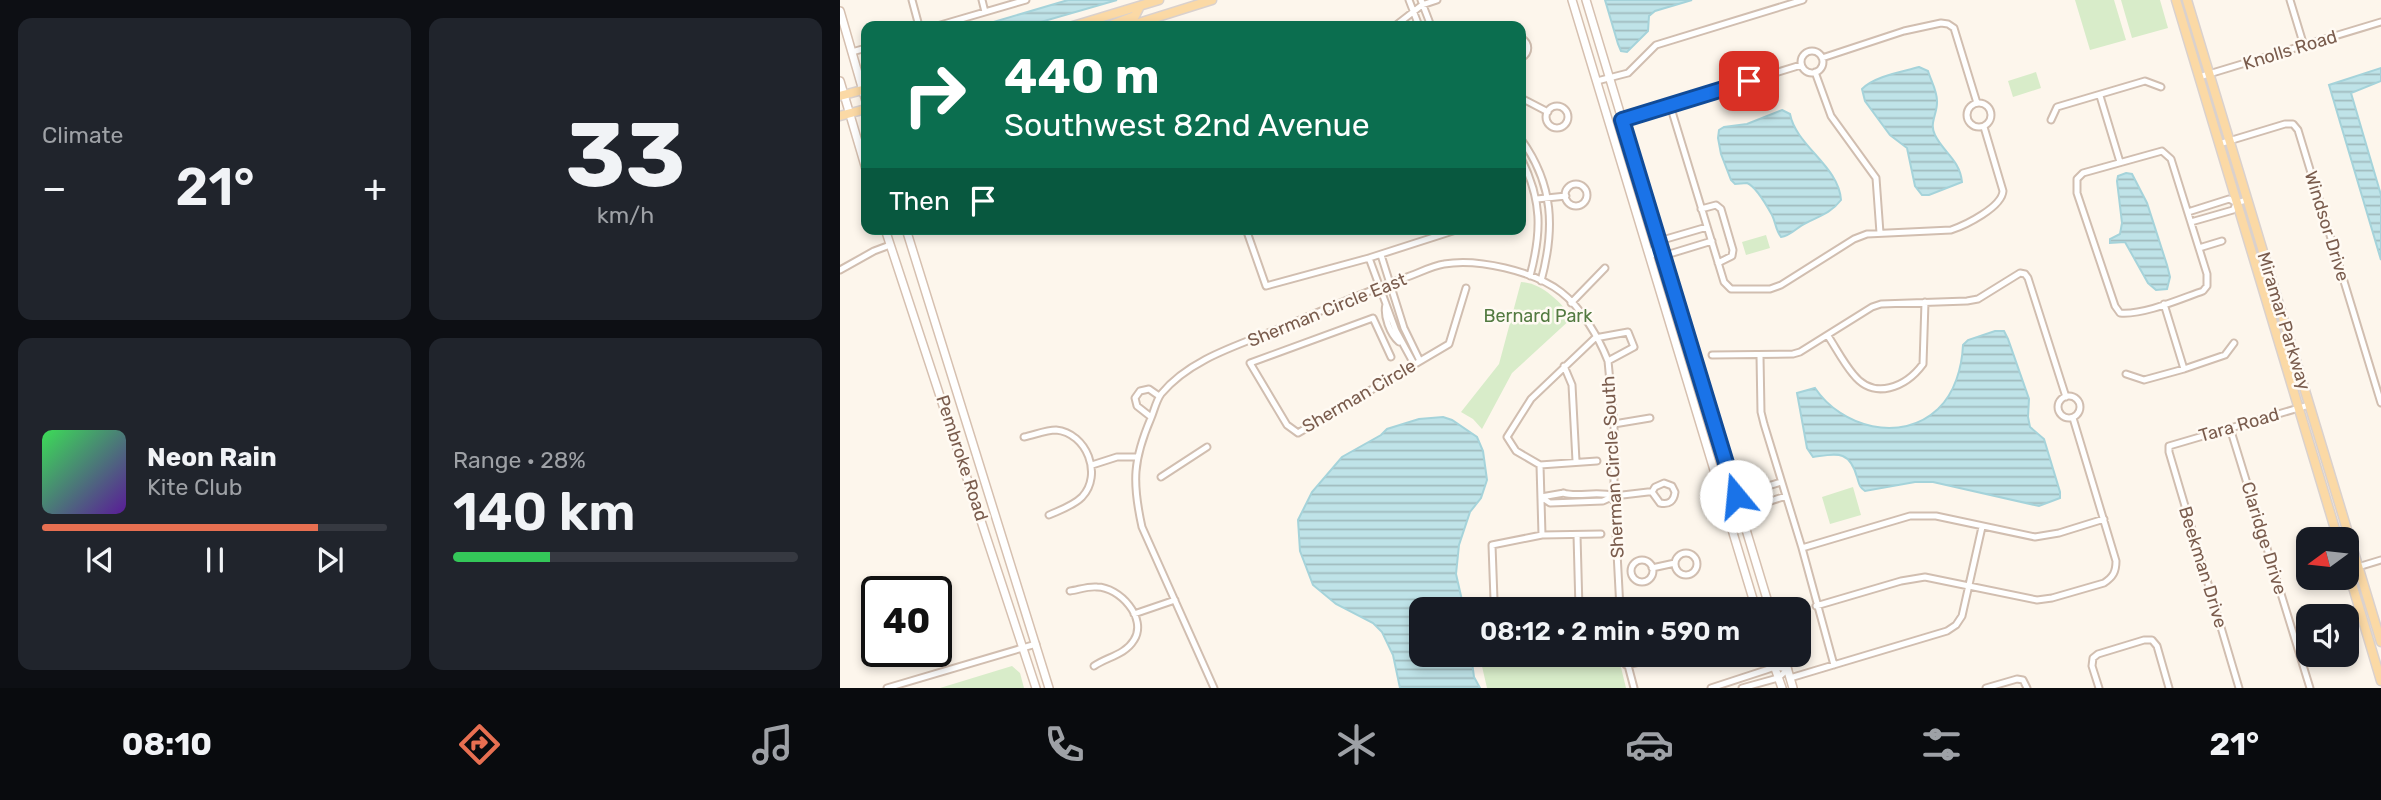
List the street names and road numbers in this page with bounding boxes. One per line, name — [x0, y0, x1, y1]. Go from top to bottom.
street label: Knolls Road — [2240, 25, 2340, 75]
street label: Windsor Drive — [2300, 168, 2354, 284]
street label: Miramar Parkway — [2253, 249, 2315, 393]
street label: Sherman Circle East — [1244, 268, 1410, 352]
street label: Sherman Circle — [1298, 355, 1420, 437]
street label: Sherman Circle South — [1597, 375, 1629, 559]
street label: Pembroke Road — [931, 392, 993, 524]
street label: Tara Road — [2196, 403, 2282, 447]
street label: Claridge Drive — [2236, 479, 2292, 597]
street label: Beekman Drive — [2174, 504, 2232, 630]

